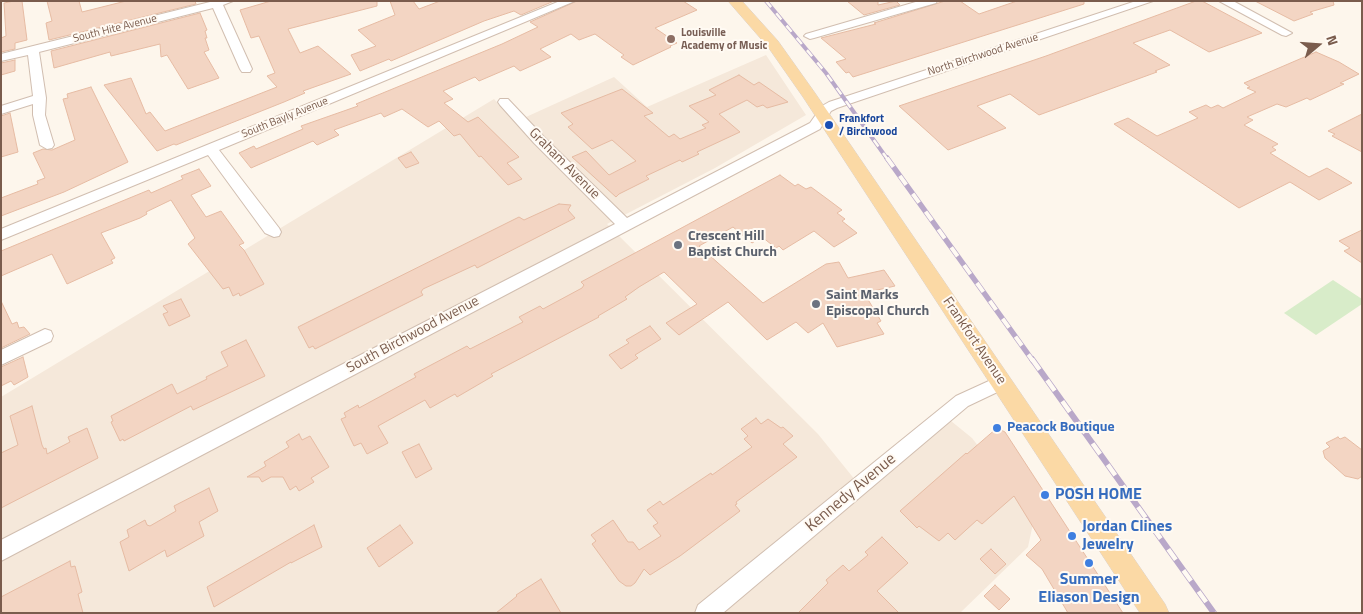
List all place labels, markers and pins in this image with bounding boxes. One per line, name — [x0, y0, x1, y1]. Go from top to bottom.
place label: Louisville Academy of Music — [681, 26, 767, 52]
marker: Louisville Academy of Music — [665, 33, 677, 45]
place label: Frankfort / Birchwood — [839, 112, 897, 138]
marker: Frankfort / Birchwood — [823, 119, 835, 131]
place label: Crescent Hill Baptist Church — [688, 229, 777, 262]
marker: Crescent Hill Baptist Church — [672, 239, 684, 251]
place label: Saint Marks Episcopal Church — [826, 288, 929, 321]
marker: Saint Marks Episcopal Church — [810, 298, 822, 310]
place label: Peacock Boutique — [1007, 420, 1115, 436]
marker: Peacock Boutique — [991, 422, 1003, 434]
place label: POSH HOME — [1055, 485, 1142, 505]
marker: POSH HOME — [1039, 489, 1051, 501]
place label: Jordan Clines Jewelry — [1082, 517, 1172, 555]
marker: Jordan Clines Jewelry — [1066, 530, 1078, 542]
marker: Summer Eliason Design — [1083, 557, 1095, 569]
place label: Summer Eliason Design — [1038, 570, 1140, 608]

